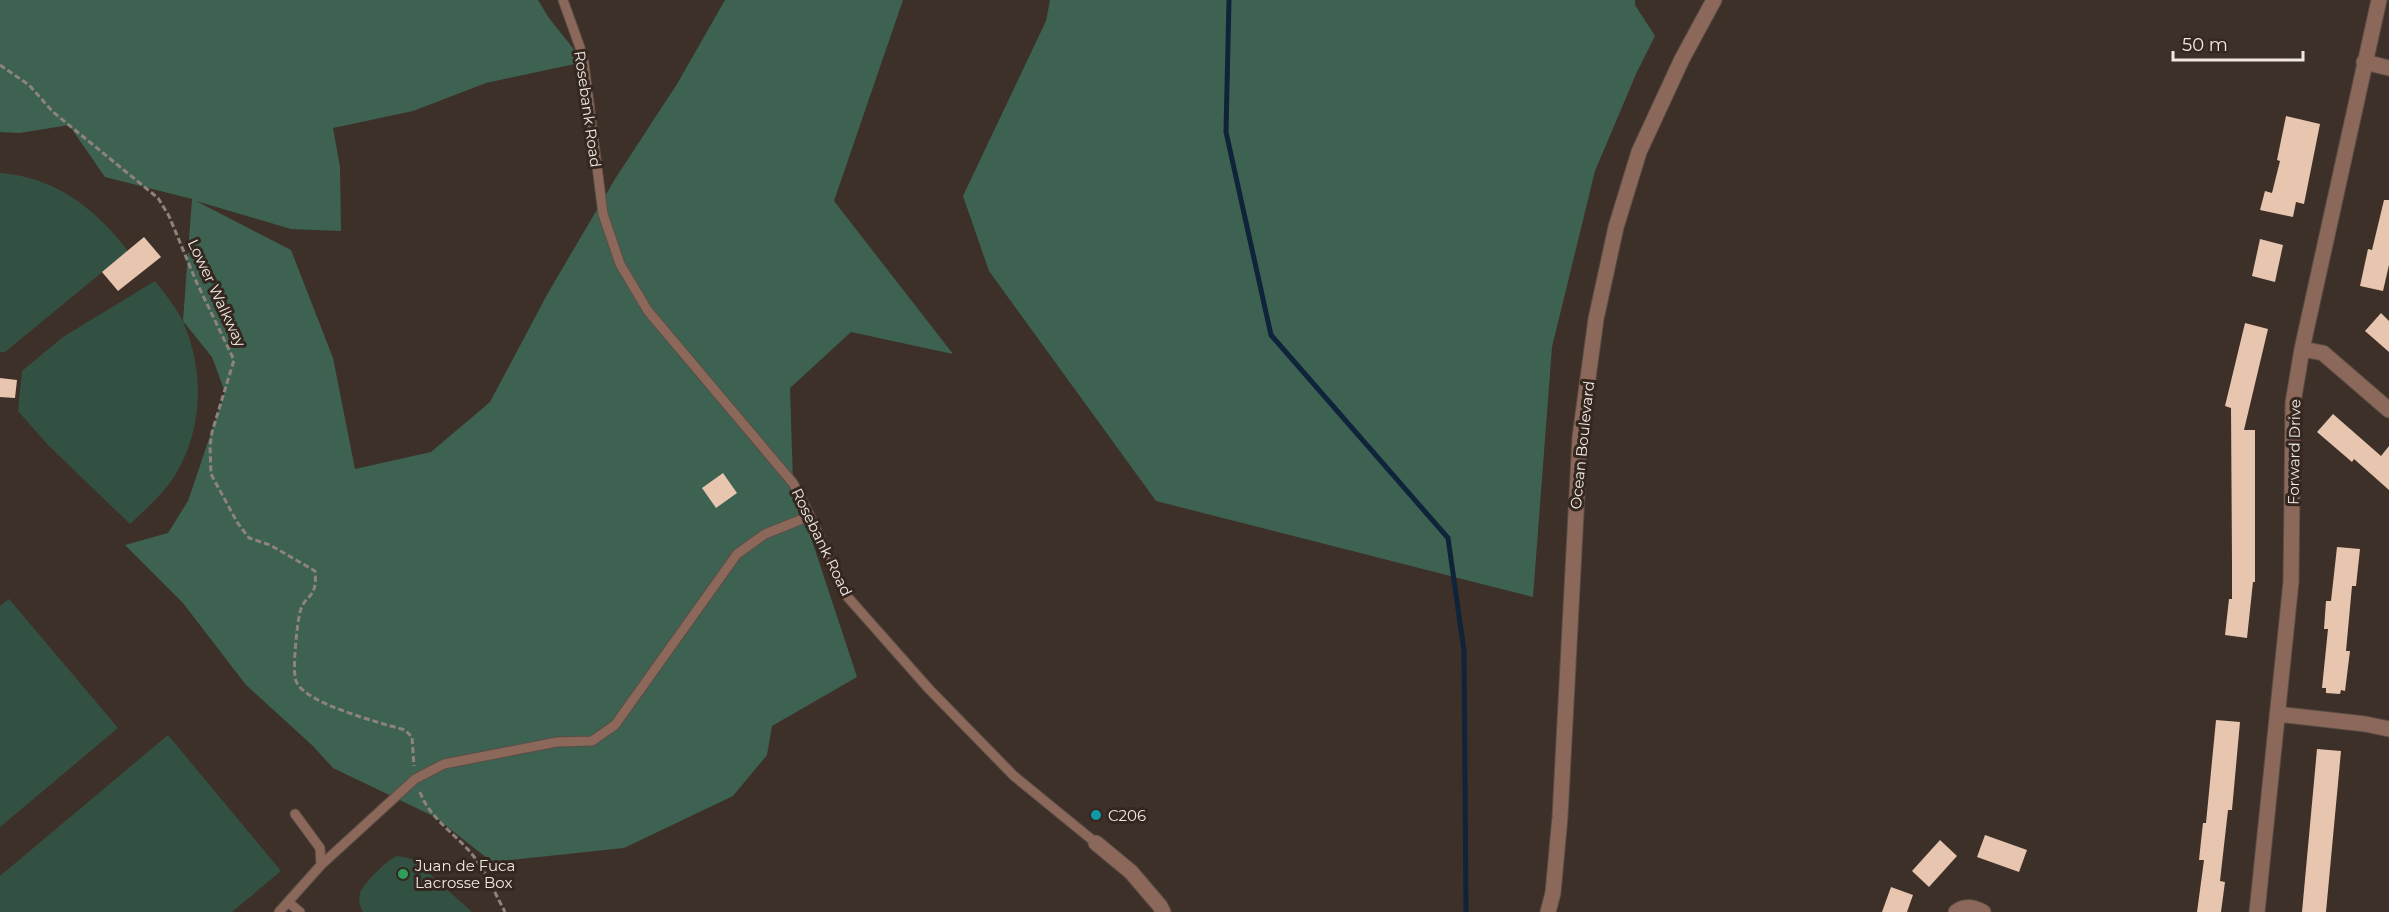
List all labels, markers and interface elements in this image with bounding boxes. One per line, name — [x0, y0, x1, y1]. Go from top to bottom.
scale bar — [2173, 24, 2304, 62]
text: 50 m — [2182, 34, 2228, 56]
street label: Rosebank Road — [570, 49, 606, 169]
street label: Lower Walkway — [184, 236, 251, 351]
street label: Ocean Boulevard — [1566, 380, 1598, 510]
street label: Forward Drive — [2284, 399, 2304, 505]
street label: Rosebank Road — [788, 485, 856, 599]
place label: C206 — [1108, 806, 1146, 825]
marker: C206 — [1089, 808, 1103, 822]
place label: Juan de Fuca Lacrosse Box — [414, 856, 515, 892]
marker: Juan de Fuca Lacrosse Box — [396, 867, 410, 881]

